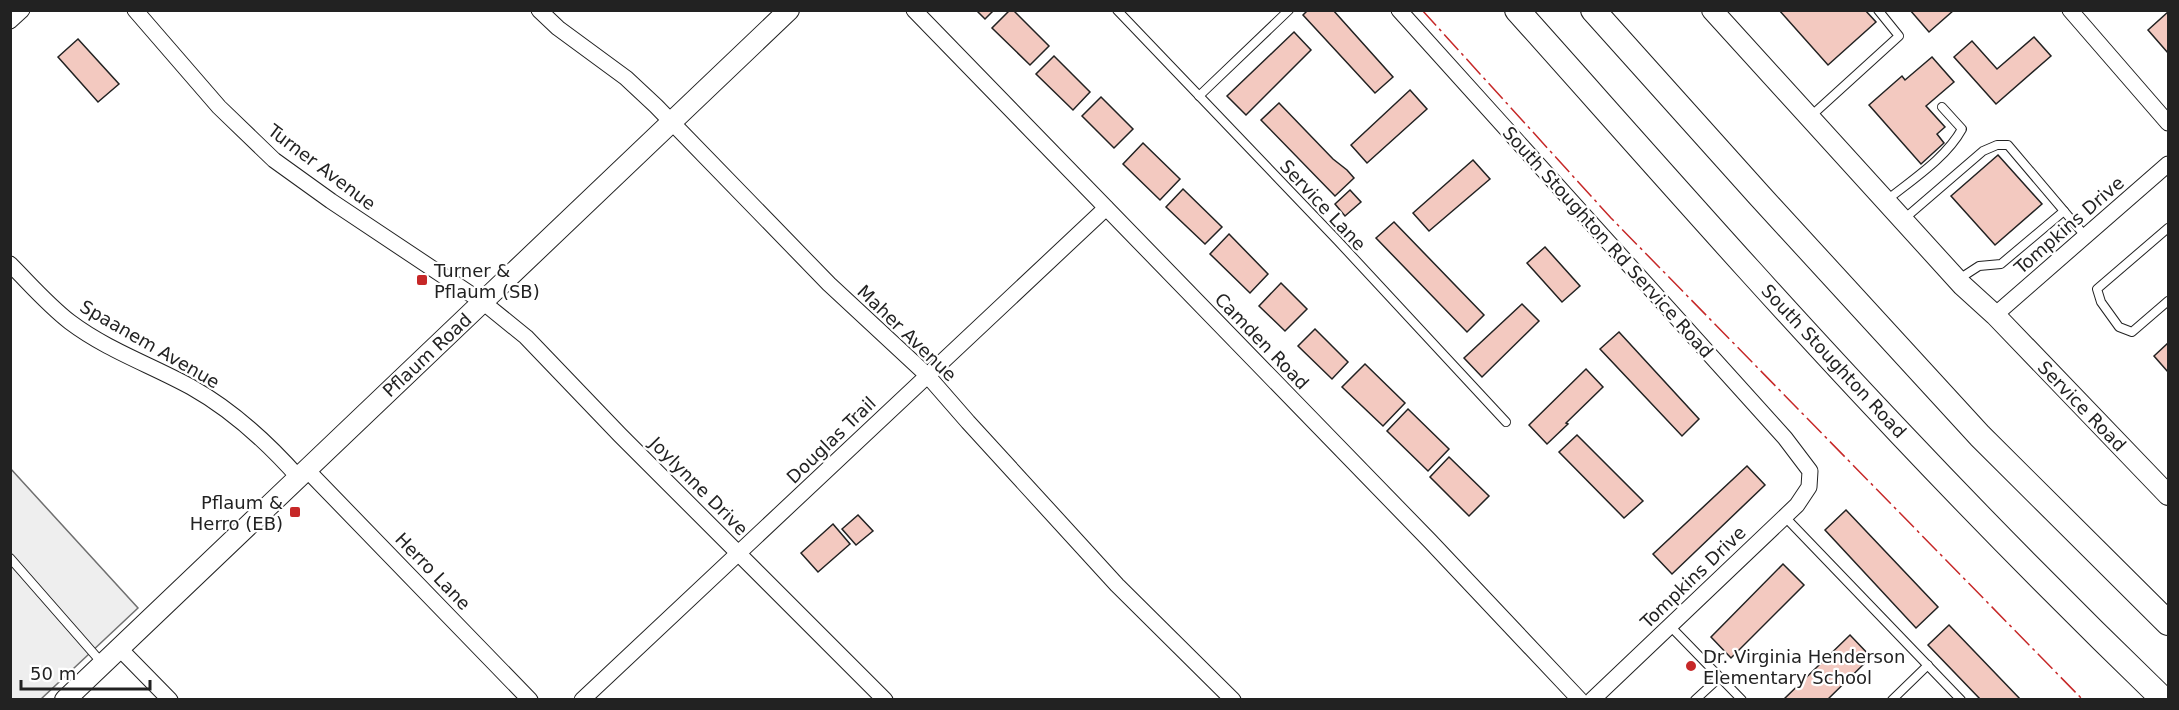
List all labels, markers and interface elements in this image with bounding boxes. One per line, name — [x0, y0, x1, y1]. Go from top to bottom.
street label: Turner Avenue — [263, 119, 380, 214]
street label: South Stoughton Rd Service Road — [1498, 122, 1718, 362]
street label: Service Lane — [1276, 155, 1370, 255]
street label: Tompkins Drive — [2009, 172, 2128, 279]
place label: Turner & Pflaum (SB) — [433, 260, 540, 302]
marker: Turner & Pflaum (SB) — [415, 273, 429, 287]
street label: South Stoughton Road — [1757, 280, 1911, 442]
street label: Maher Avenue — [853, 281, 961, 385]
street label: Camden Road — [1211, 288, 1313, 394]
street label: Spaanem Avenue — [77, 296, 223, 392]
street label: Pflaum Road — [378, 309, 476, 401]
street label: Service Road — [2034, 356, 2130, 456]
street label: Douglas Trail — [782, 392, 880, 488]
street label: Joylynne Drive — [645, 432, 752, 539]
place label: Pflaum & Herro (EB) — [190, 492, 283, 534]
marker: Pflaum & Herro (EB) — [288, 505, 302, 519]
street label: Tompkins Drive — [1635, 522, 1750, 633]
street label: Herro Lane — [391, 528, 475, 614]
place label: Dr. Virginia Henderson Elementary School — [1703, 646, 1905, 688]
scale bar — [21, 653, 150, 691]
marker: Dr. Virginia Henderson Elementary School — [1684, 659, 1698, 673]
text: 50 m — [30, 663, 76, 684]

